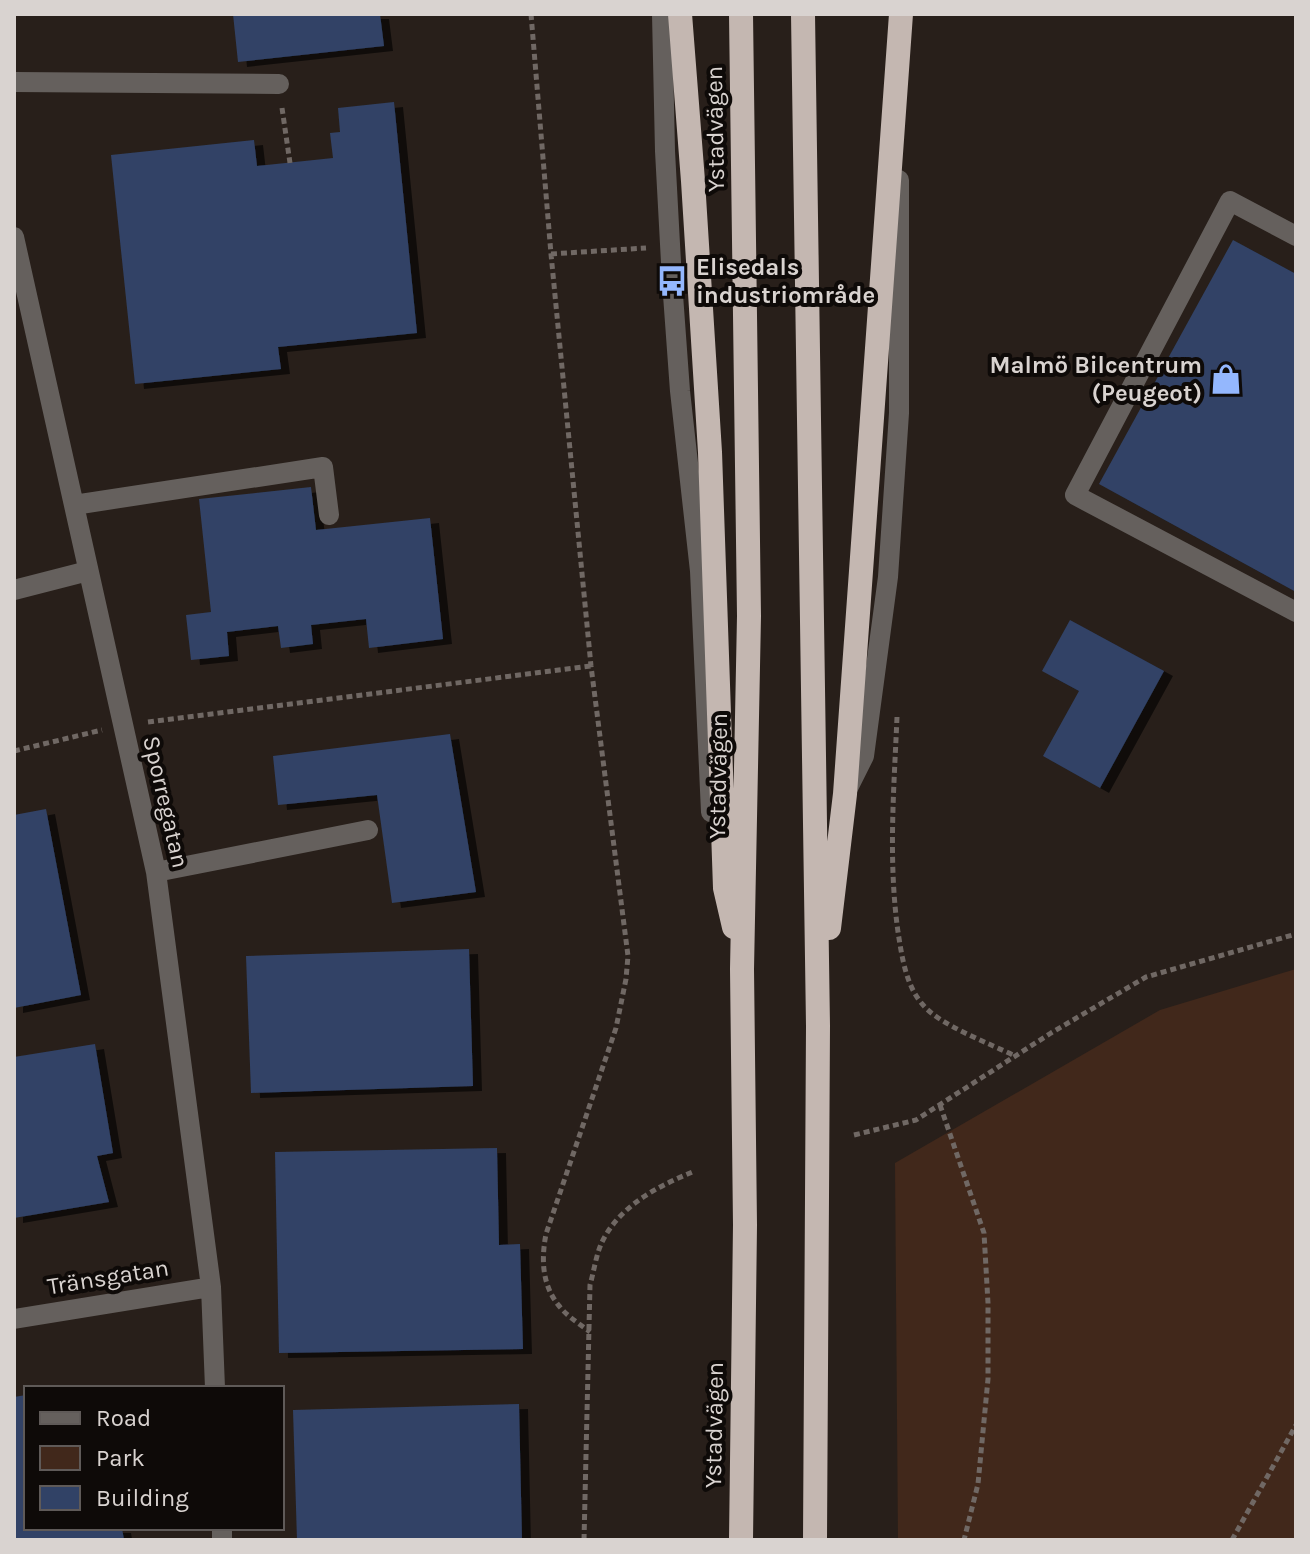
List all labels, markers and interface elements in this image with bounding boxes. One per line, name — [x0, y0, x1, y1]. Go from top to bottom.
street label: Ystadvägen — [700, 66, 730, 192]
place label: Elisedals industriområde — [696, 253, 875, 309]
bus stop icon: Elisedals industriområde — [655, 264, 689, 298]
place label: Malmö Bilcentrum (Peugeot) — [989, 351, 1202, 407]
shop icon: Malmö Bilcentrum (Peugeot) — [1209, 362, 1243, 396]
street label: Ystadvägen — [703, 713, 733, 839]
street label: Sporregatan — [137, 733, 195, 871]
street label: Tränsgatan — [45, 1254, 171, 1300]
street label: Ystadvägen — [699, 1362, 729, 1488]
legend — [24, 1386, 284, 1530]
text: Road — [96, 1404, 151, 1432]
text: Park — [96, 1444, 145, 1472]
text: Building — [96, 1484, 189, 1512]

